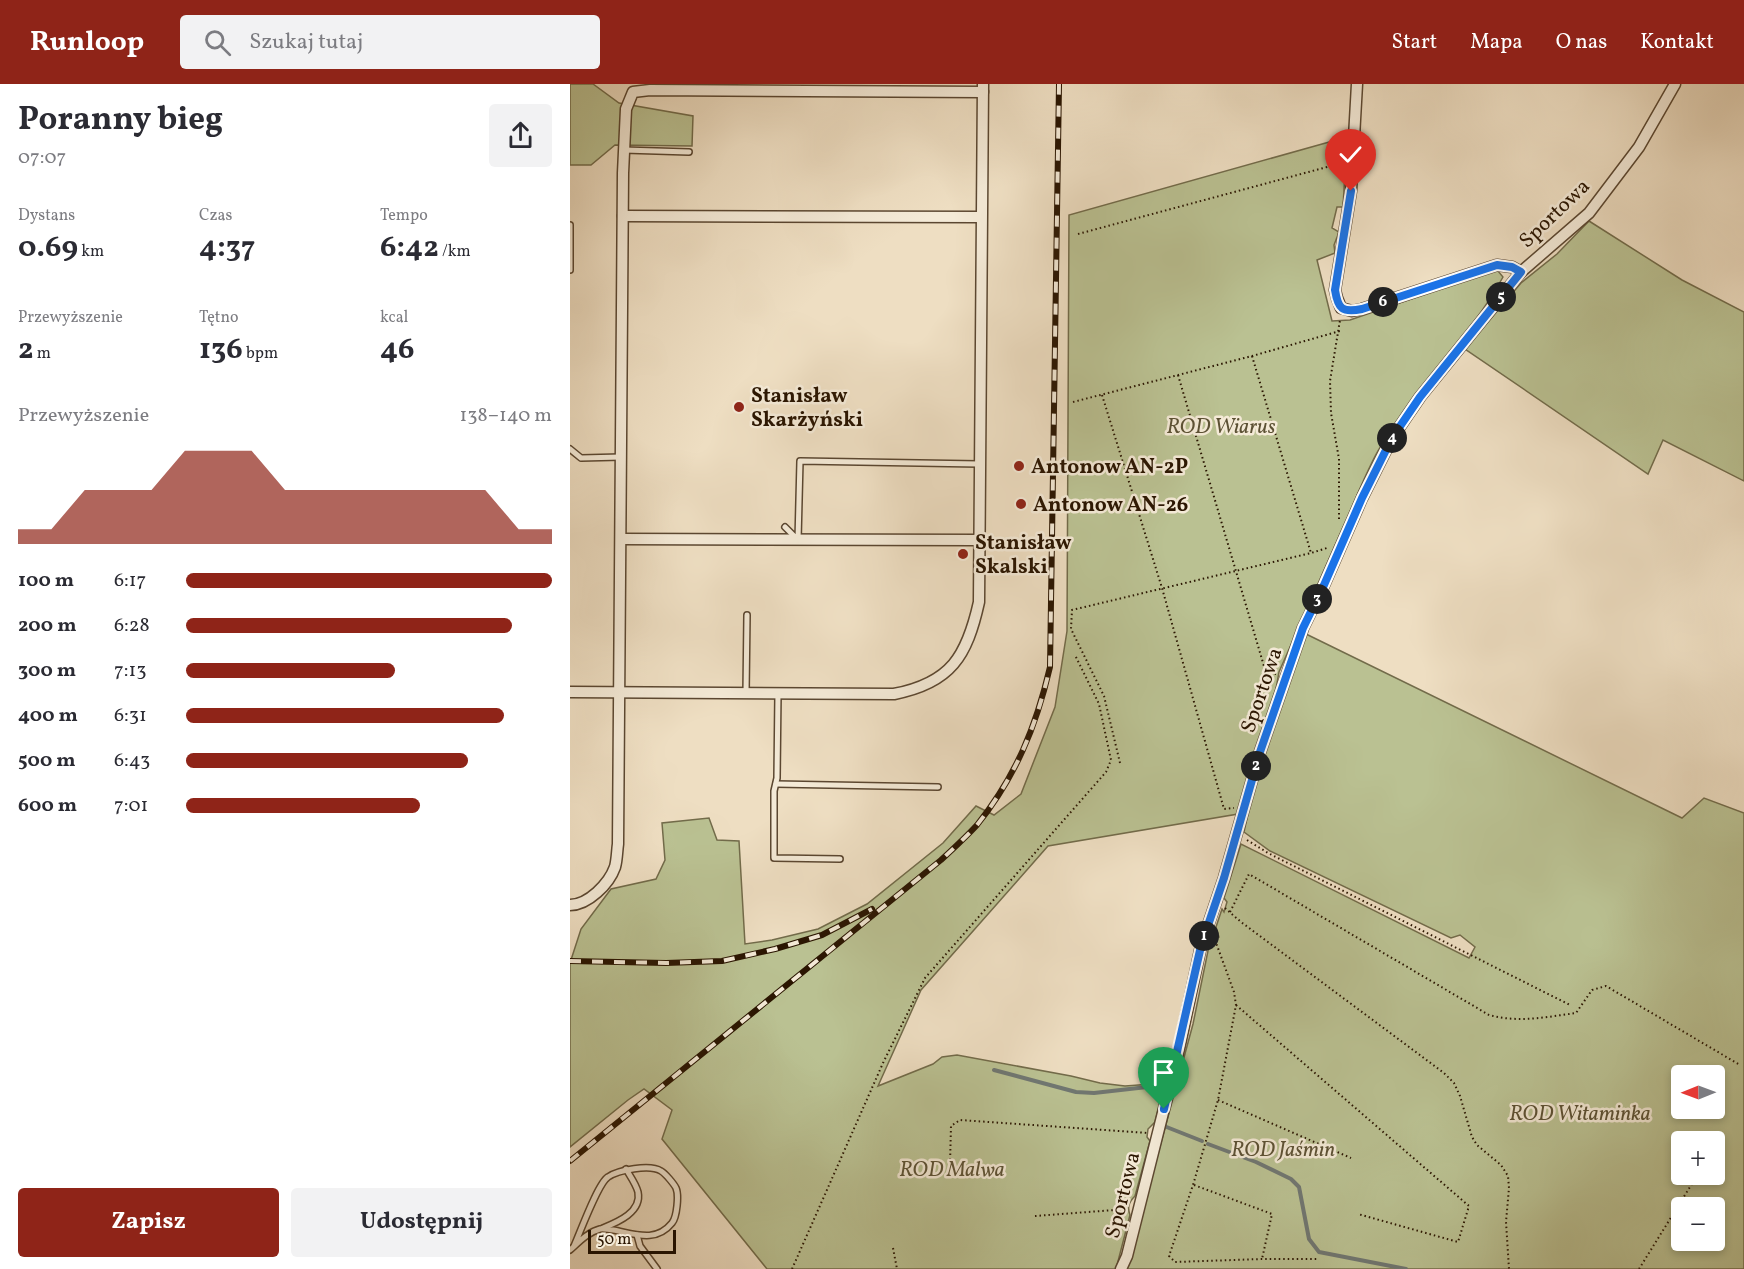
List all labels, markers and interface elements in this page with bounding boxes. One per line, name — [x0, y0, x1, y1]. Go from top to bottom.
search box — [180, 15, 600, 69]
text: Runloop — [30, 23, 144, 62]
icon: search — [201, 26, 234, 59]
text: Szukaj tutaj — [249, 27, 363, 58]
text: Start — [1392, 28, 1437, 57]
text: Mapa — [1470, 28, 1523, 57]
text: O nas — [1556, 28, 1607, 57]
text: Kontakt — [1640, 28, 1714, 57]
text: Poranny bieg — [18, 98, 223, 144]
button: share — [489, 104, 552, 167]
pin — [1325, 129, 1376, 191]
icon: check — [1334, 138, 1367, 171]
text: 07:07 — [18, 144, 66, 172]
street label: Sportowa — [1513, 173, 1597, 255]
text: Dystans — [18, 205, 75, 227]
text: Czas — [199, 205, 232, 227]
text: Tempo — [380, 205, 428, 227]
text: 0.69 — [18, 227, 78, 269]
text: 4:37 — [199, 227, 255, 269]
text: 6:42 — [380, 227, 439, 269]
text: km — [78, 241, 104, 263]
text: /km — [439, 241, 471, 263]
pin: 5 — [1486, 282, 1516, 312]
text: 5 — [1497, 286, 1505, 308]
pin: 6 — [1368, 287, 1398, 317]
text: 6 — [1379, 291, 1387, 313]
text: Przewyższenie — [18, 307, 123, 329]
text: Tętno — [199, 307, 239, 329]
text: kcal — [380, 307, 408, 329]
text: 2 — [18, 329, 34, 371]
text: 136 — [199, 329, 243, 371]
text: 46 — [380, 329, 415, 371]
text: m — [34, 343, 51, 365]
text: bpm — [243, 343, 278, 365]
place label: Stanisław Skarżyński — [751, 382, 863, 435]
marker: Stanisław Skarżyński — [732, 400, 746, 414]
text: Przewyższenie — [18, 402, 149, 430]
text: 138–140 m — [459, 402, 552, 430]
park label: ROD Wiarus — [1167, 413, 1276, 442]
pin: 4 — [1377, 423, 1407, 453]
text: 4 — [1387, 427, 1397, 449]
place label: Antonow AN-2P — [1031, 453, 1188, 482]
marker: Antonow AN-2P — [1012, 459, 1026, 473]
place label: Antonow AN-26 — [1033, 491, 1188, 520]
marker: Antonow AN-26 — [1014, 497, 1028, 511]
place label: Stanisław Skalski — [975, 529, 1072, 582]
marker: Stanisław Skalski — [956, 547, 970, 561]
text: 100 m — [18, 567, 74, 595]
text: 6:17 — [114, 567, 146, 595]
pin: 3 — [1302, 584, 1332, 614]
text: 3 — [1313, 588, 1321, 610]
text: 200 m — [18, 612, 76, 640]
text: 6:28 — [114, 612, 150, 640]
street label: Sportowa — [1234, 644, 1291, 737]
text: 300 m — [18, 657, 76, 685]
text: 7:13 — [114, 657, 146, 685]
text: 400 m — [18, 702, 78, 730]
text: 6:31 — [114, 702, 147, 730]
text: 500 m — [18, 747, 76, 775]
text: 6:43 — [114, 747, 150, 775]
pin: 2 — [1241, 751, 1271, 781]
text: 2 — [1252, 755, 1260, 777]
text: 600 m — [18, 792, 77, 820]
text: 7:01 — [114, 792, 148, 820]
pin: 1 — [1189, 921, 1219, 951]
text: 1 — [1201, 925, 1207, 947]
pin — [1138, 1047, 1189, 1109]
icon: arrive — [1147, 1056, 1180, 1089]
north arrow — [1671, 1065, 1725, 1119]
map controls — [1671, 1065, 1725, 1251]
park label: ROD Witaminka — [1509, 1100, 1651, 1129]
button: + — [1671, 1131, 1725, 1185]
park label: ROD Jaśmin — [1231, 1136, 1335, 1165]
street label: Sportowa — [1099, 1149, 1148, 1242]
park label: ROD Malwa — [899, 1156, 1005, 1185]
button: Zapisz — [18, 1188, 279, 1257]
button: Udostępnij — [291, 1188, 552, 1257]
button: − — [1671, 1197, 1725, 1251]
scale bar — [588, 1227, 676, 1254]
text: 50 m — [597, 1229, 631, 1251]

